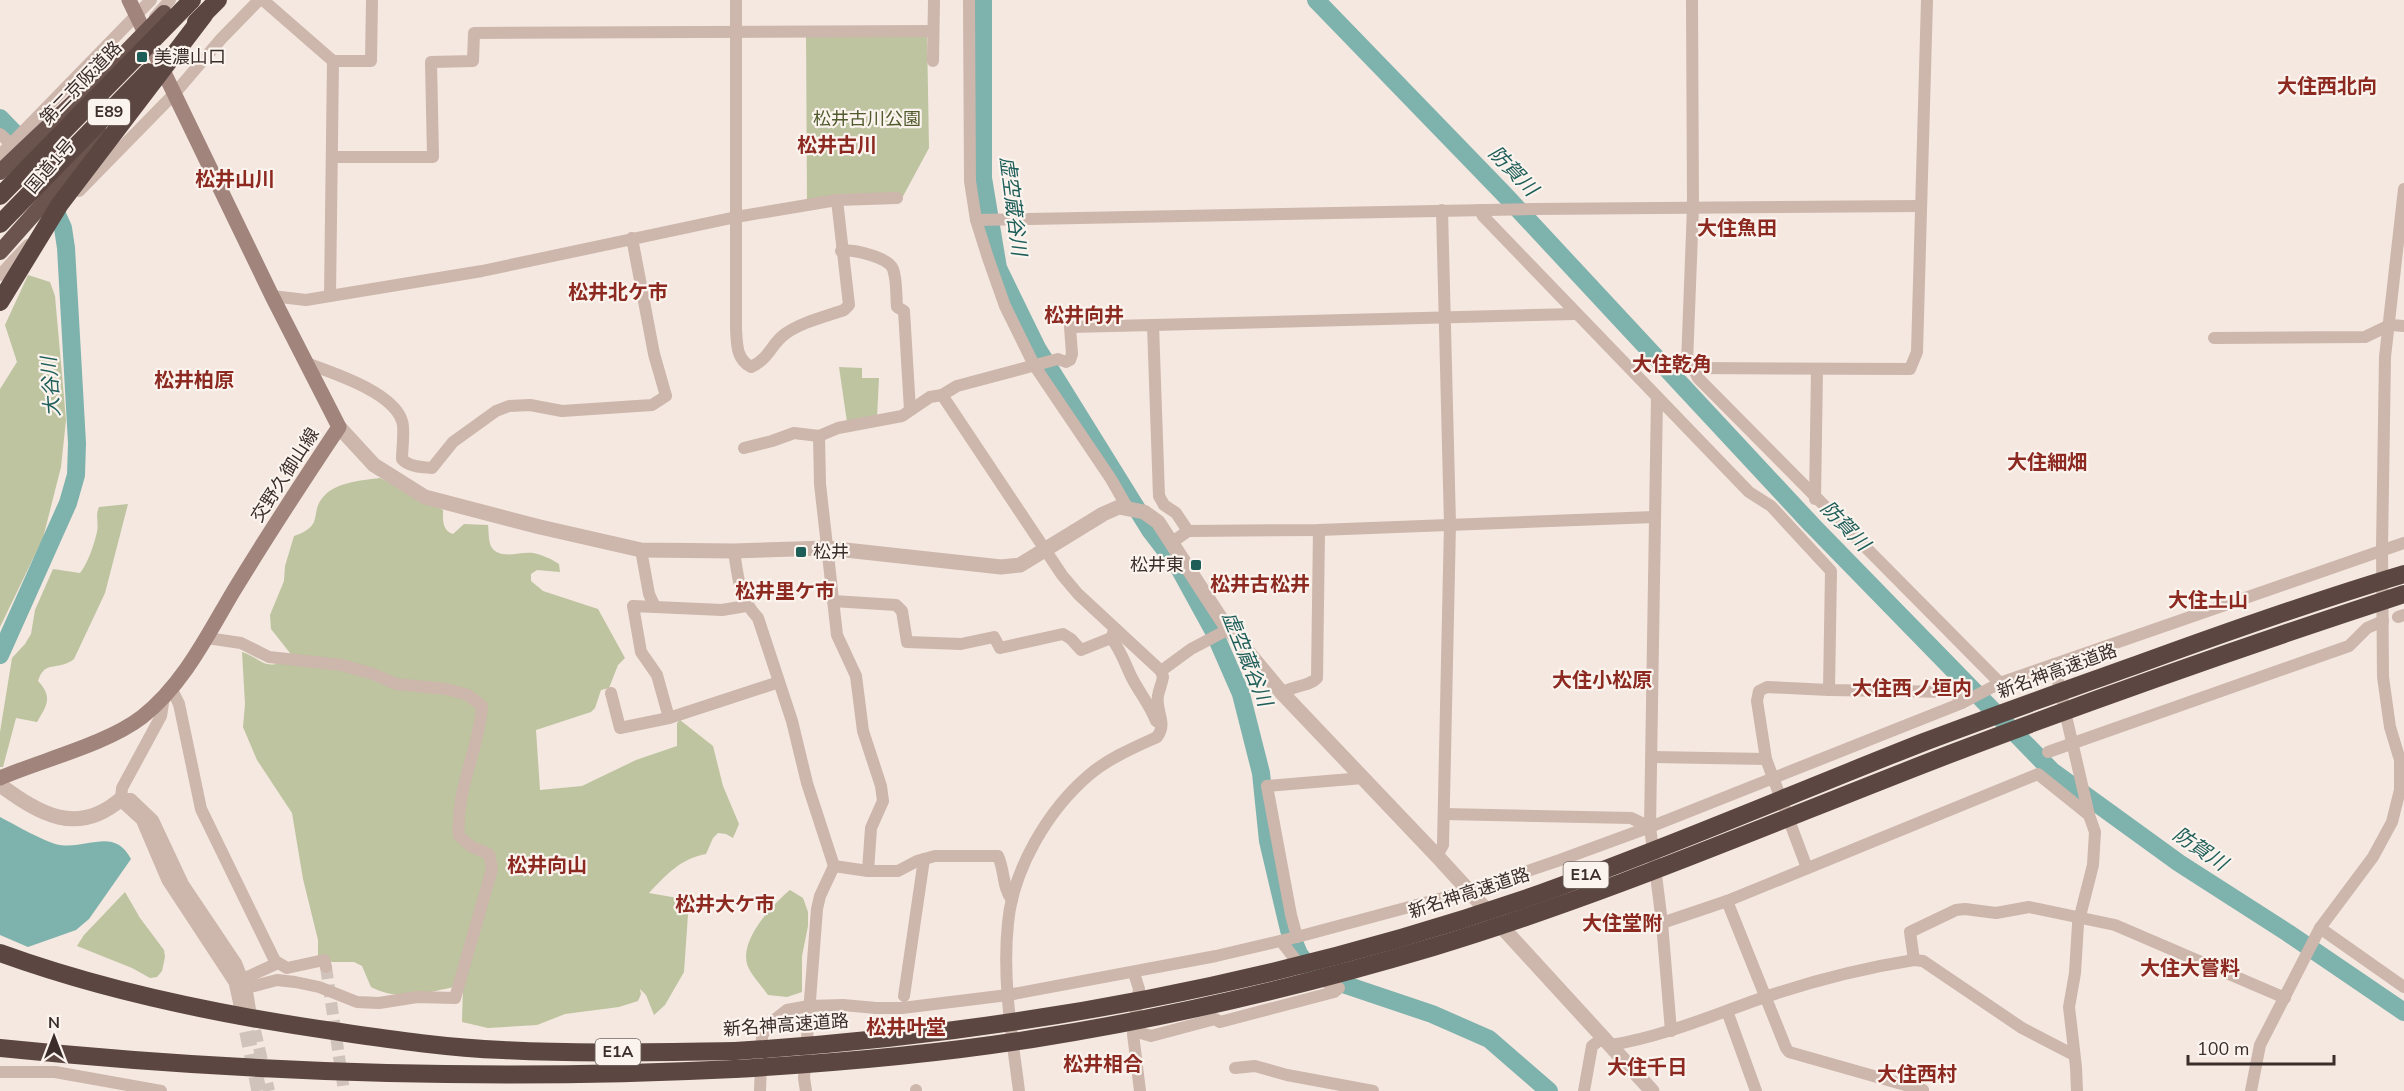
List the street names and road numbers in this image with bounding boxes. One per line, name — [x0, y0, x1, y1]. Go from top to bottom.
street label: 第二京阪道路 — [35, 36, 127, 130]
road number: E89 — [88, 99, 130, 125]
street label: 国道1号 — [20, 134, 80, 198]
street label: 交野久御山線 — [246, 423, 324, 527]
street label: 新名神高速道路 — [1994, 638, 2120, 704]
street label: 新名神高速道路 — [1405, 862, 1533, 924]
road number: E1A — [1564, 862, 1608, 888]
street label: 新名神高速道路 — [722, 1009, 850, 1041]
road number: E1A — [596, 1039, 640, 1065]

